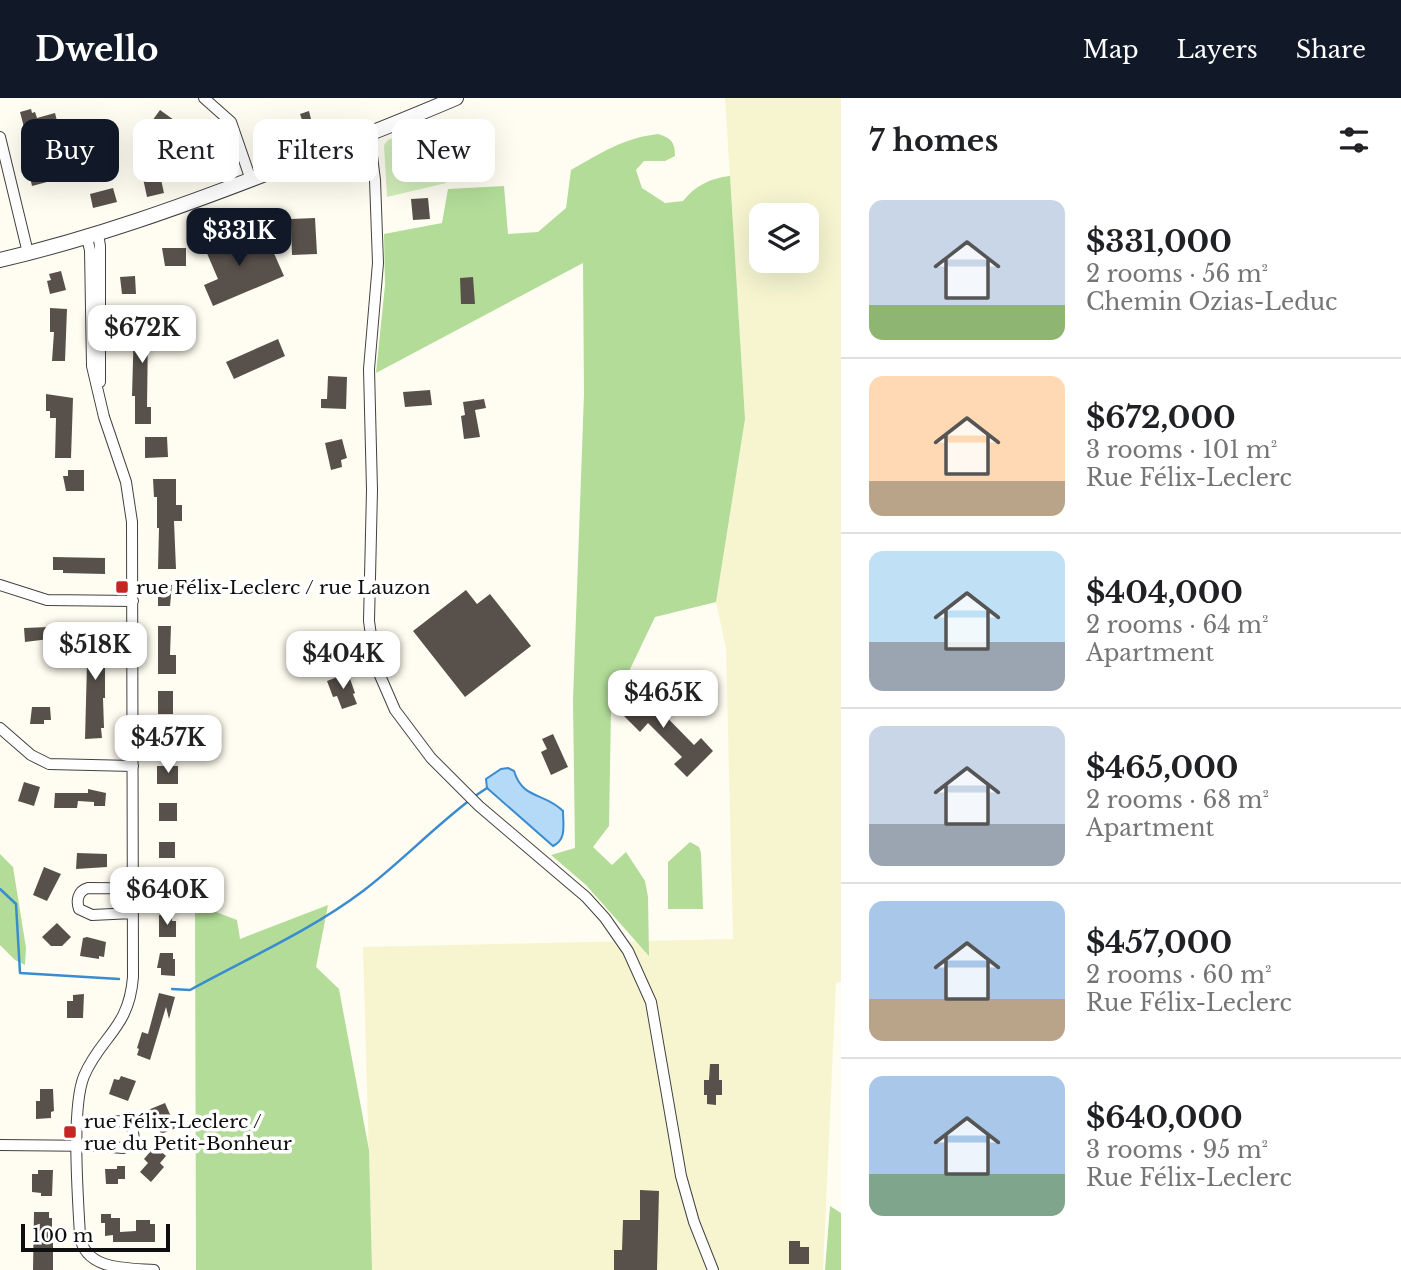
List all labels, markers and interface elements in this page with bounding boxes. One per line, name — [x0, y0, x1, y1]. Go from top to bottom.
text: Dwello — [35, 29, 159, 70]
text: Map — [1083, 35, 1139, 64]
text: Layers — [1177, 35, 1258, 64]
text: Share — [1296, 35, 1366, 64]
chip: Buy — [21, 119, 119, 182]
chip: Rent — [133, 119, 239, 182]
chip: Filters — [253, 119, 378, 182]
chip: New — [392, 119, 495, 182]
icon: filters — [1335, 121, 1373, 159]
text: 7 homes — [869, 122, 998, 159]
map controls — [749, 203, 819, 273]
button: layers — [749, 203, 819, 273]
pin: $331K — [190, 208, 288, 268]
text: $331K — [202, 217, 276, 245]
text: $331,000 — [1086, 223, 1232, 260]
icon: home — [925, 228, 1009, 312]
text: 2 rooms · 56 m² — [1086, 260, 1268, 288]
text: Chemin Ozias-Leduc — [1086, 288, 1337, 316]
pin: $672K — [93, 306, 191, 365]
text: $672K — [104, 314, 180, 342]
text: $672,000 — [1086, 399, 1236, 436]
icon: home — [925, 404, 1009, 488]
text: 3 rooms · 101 m² — [1086, 436, 1277, 464]
text: Rue Félix-Leclerc — [1086, 464, 1292, 492]
text: $404,000 — [1086, 574, 1243, 611]
place label: rue Félix-Leclerc / rue Lauzon — [136, 576, 430, 599]
marker: rue Félix-Leclerc / rue Lauzon — [114, 579, 130, 595]
icon: home — [925, 579, 1009, 663]
text: 2 rooms · 64 m² — [1086, 611, 1269, 639]
pin: $518K — [46, 622, 144, 682]
text: $518K — [59, 631, 131, 659]
pin: $404K — [294, 632, 392, 691]
text: Apartment — [1086, 639, 1214, 667]
text: $404K — [302, 640, 384, 668]
pin: $465K — [614, 670, 712, 730]
text: $465K — [624, 679, 702, 707]
pin: $457K — [119, 716, 217, 775]
text: $457K — [131, 724, 205, 752]
text: $465,000 — [1086, 749, 1239, 786]
icon: home — [925, 754, 1009, 838]
text: 2 rooms · 68 m² — [1086, 786, 1269, 814]
text: Apartment — [1086, 814, 1214, 842]
pin: $640K — [118, 868, 216, 927]
text: $640K — [126, 876, 208, 904]
text: $457,000 — [1086, 924, 1232, 961]
icon: home — [925, 929, 1009, 1013]
text: 2 rooms · 60 m² — [1086, 961, 1272, 989]
text: Rue Félix-Leclerc — [1086, 989, 1292, 1017]
text: $640,000 — [1086, 1099, 1243, 1136]
icon: home — [925, 1104, 1009, 1188]
place label: rue Félix-Leclerc / rue du Petit-Bonheur — [84, 1110, 292, 1155]
marker: rue Félix-Leclerc / rue du Petit-Bonheur — [62, 1124, 78, 1140]
text: 3 rooms · 95 m² — [1086, 1136, 1268, 1164]
text: Rue Félix-Leclerc — [1086, 1164, 1292, 1192]
scale bar — [21, 1221, 170, 1253]
text: 100 m — [32, 1224, 93, 1247]

